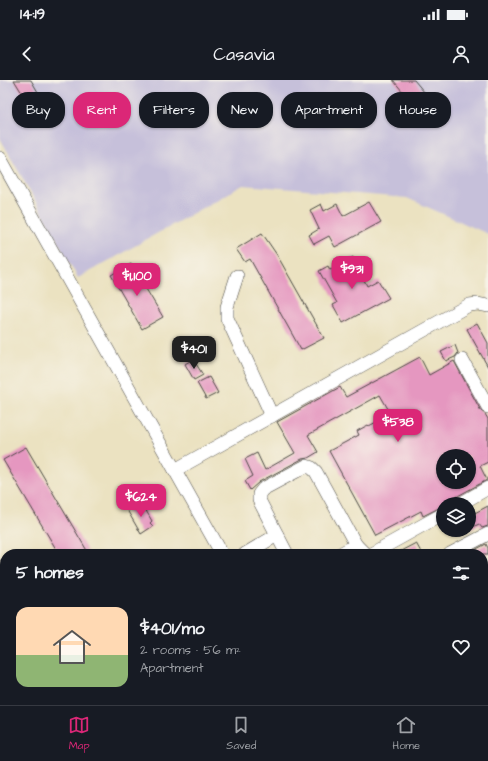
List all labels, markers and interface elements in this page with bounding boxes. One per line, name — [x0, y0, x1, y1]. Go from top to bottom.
text: 14:19 — [20, 4, 45, 25]
text: Casavia — [213, 42, 275, 67]
icon: back — [16, 43, 38, 65]
icon: person — [450, 43, 472, 65]
chip: Buy — [12, 92, 65, 128]
chip: Rent — [73, 92, 131, 128]
chip: Filters — [139, 92, 209, 128]
chip: New — [217, 92, 273, 128]
chip: Apartment — [281, 92, 377, 128]
chip: House — [385, 92, 451, 128]
pin: $931 — [328, 256, 376, 290]
text: $931 — [341, 260, 363, 278]
pin: $1,100 — [104, 263, 170, 297]
text: $1,100 — [122, 267, 152, 285]
pin: $401 — [170, 336, 218, 370]
text: $401 — [181, 340, 207, 358]
pin: $538 — [374, 409, 422, 443]
text: $538 — [382, 413, 414, 431]
map controls — [436, 449, 476, 537]
button: locate — [436, 449, 476, 489]
pin: $624 — [117, 484, 165, 518]
text: $624 — [125, 488, 157, 506]
button: layers — [436, 497, 476, 537]
text: 5 homes — [16, 561, 84, 585]
icon: filters — [450, 562, 472, 584]
text: $401/mo — [140, 617, 204, 641]
icon: home — [48, 623, 96, 671]
icon: heart — [450, 636, 472, 658]
text: 2 rooms · 56 m² — [140, 641, 241, 659]
text: Apartment — [140, 659, 204, 677]
tab: Map — [68, 714, 90, 753]
tab: Saved — [226, 714, 256, 753]
tab: Home — [393, 714, 420, 753]

